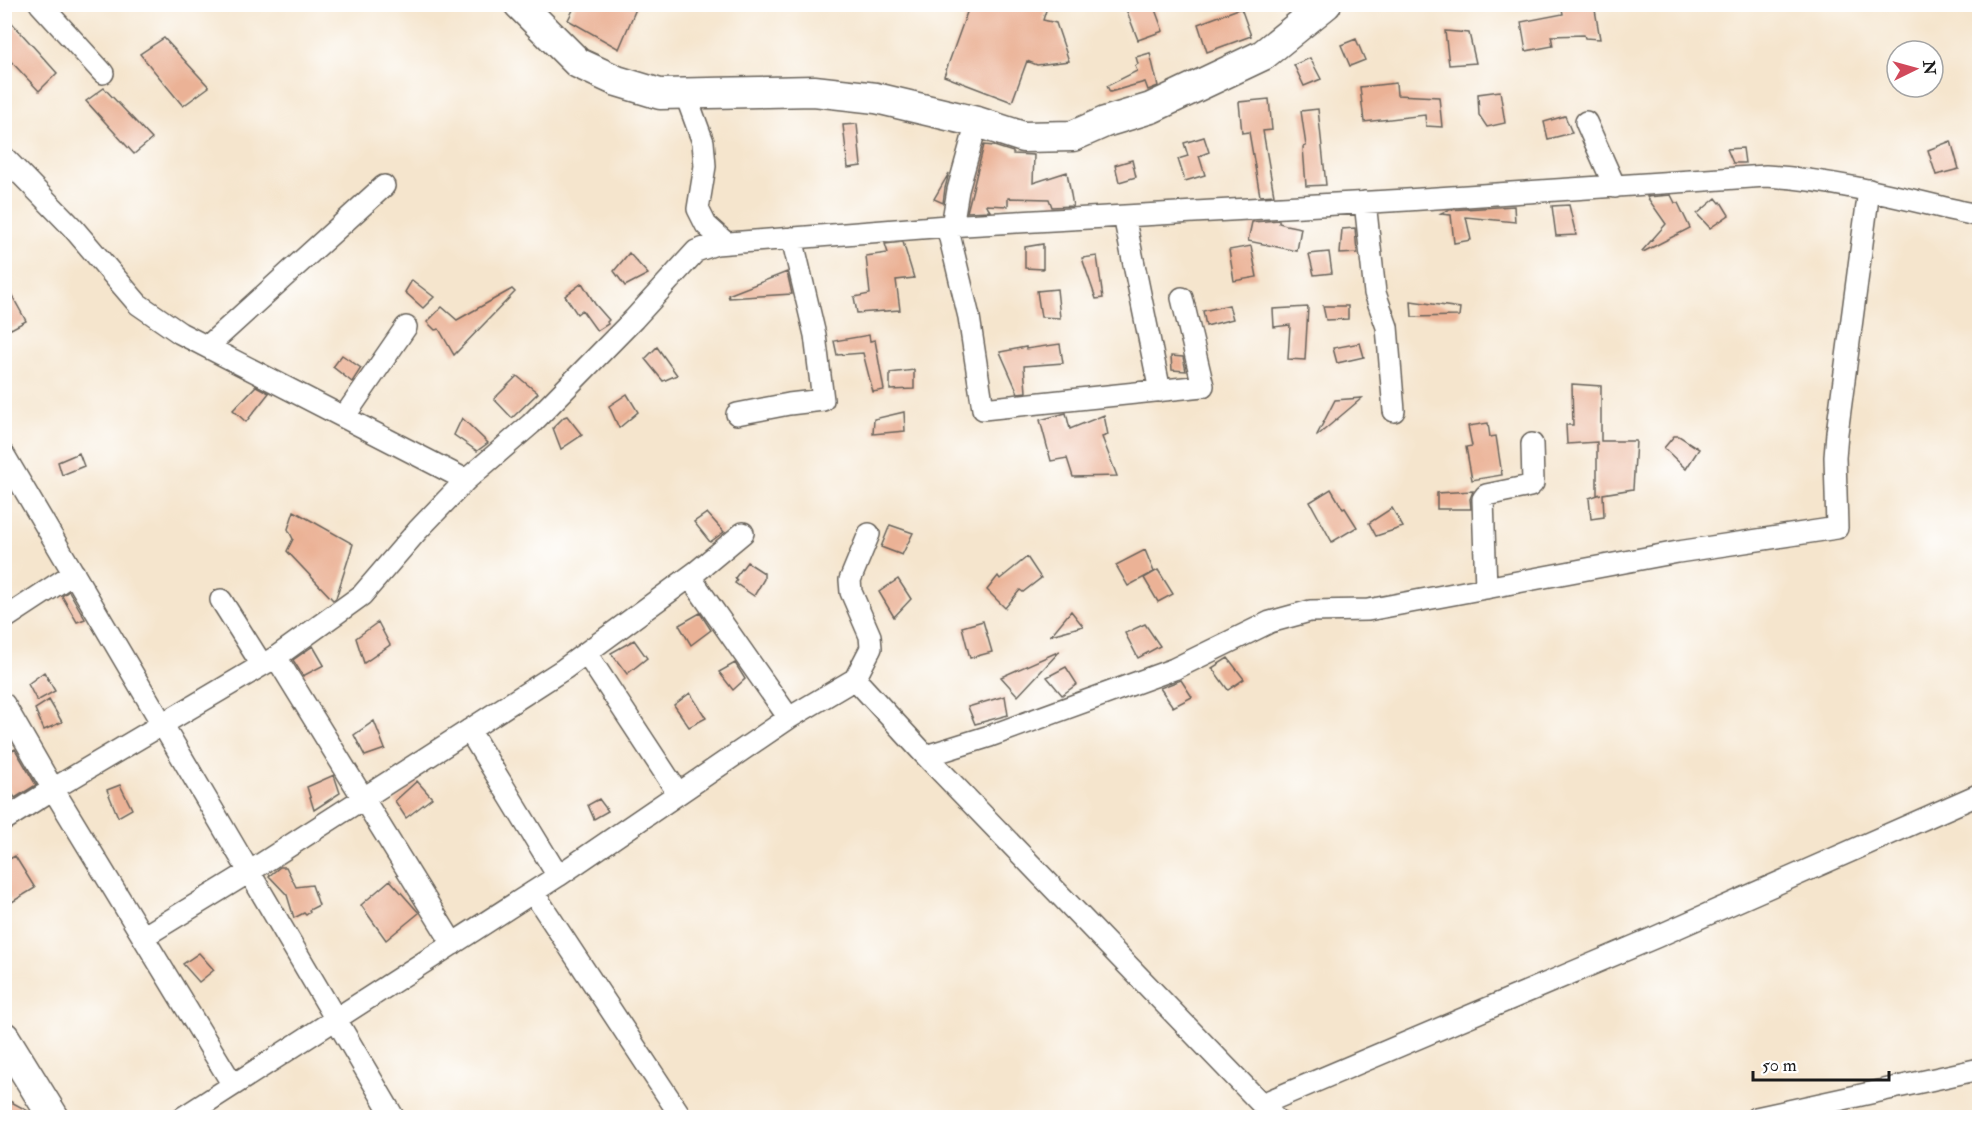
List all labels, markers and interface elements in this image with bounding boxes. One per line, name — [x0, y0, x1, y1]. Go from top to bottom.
north arrow — [1885, 39, 1945, 99]
text: N — [1918, 59, 1940, 76]
scale bar — [1753, 1044, 1890, 1082]
text: 50 m — [1762, 1054, 1797, 1077]

